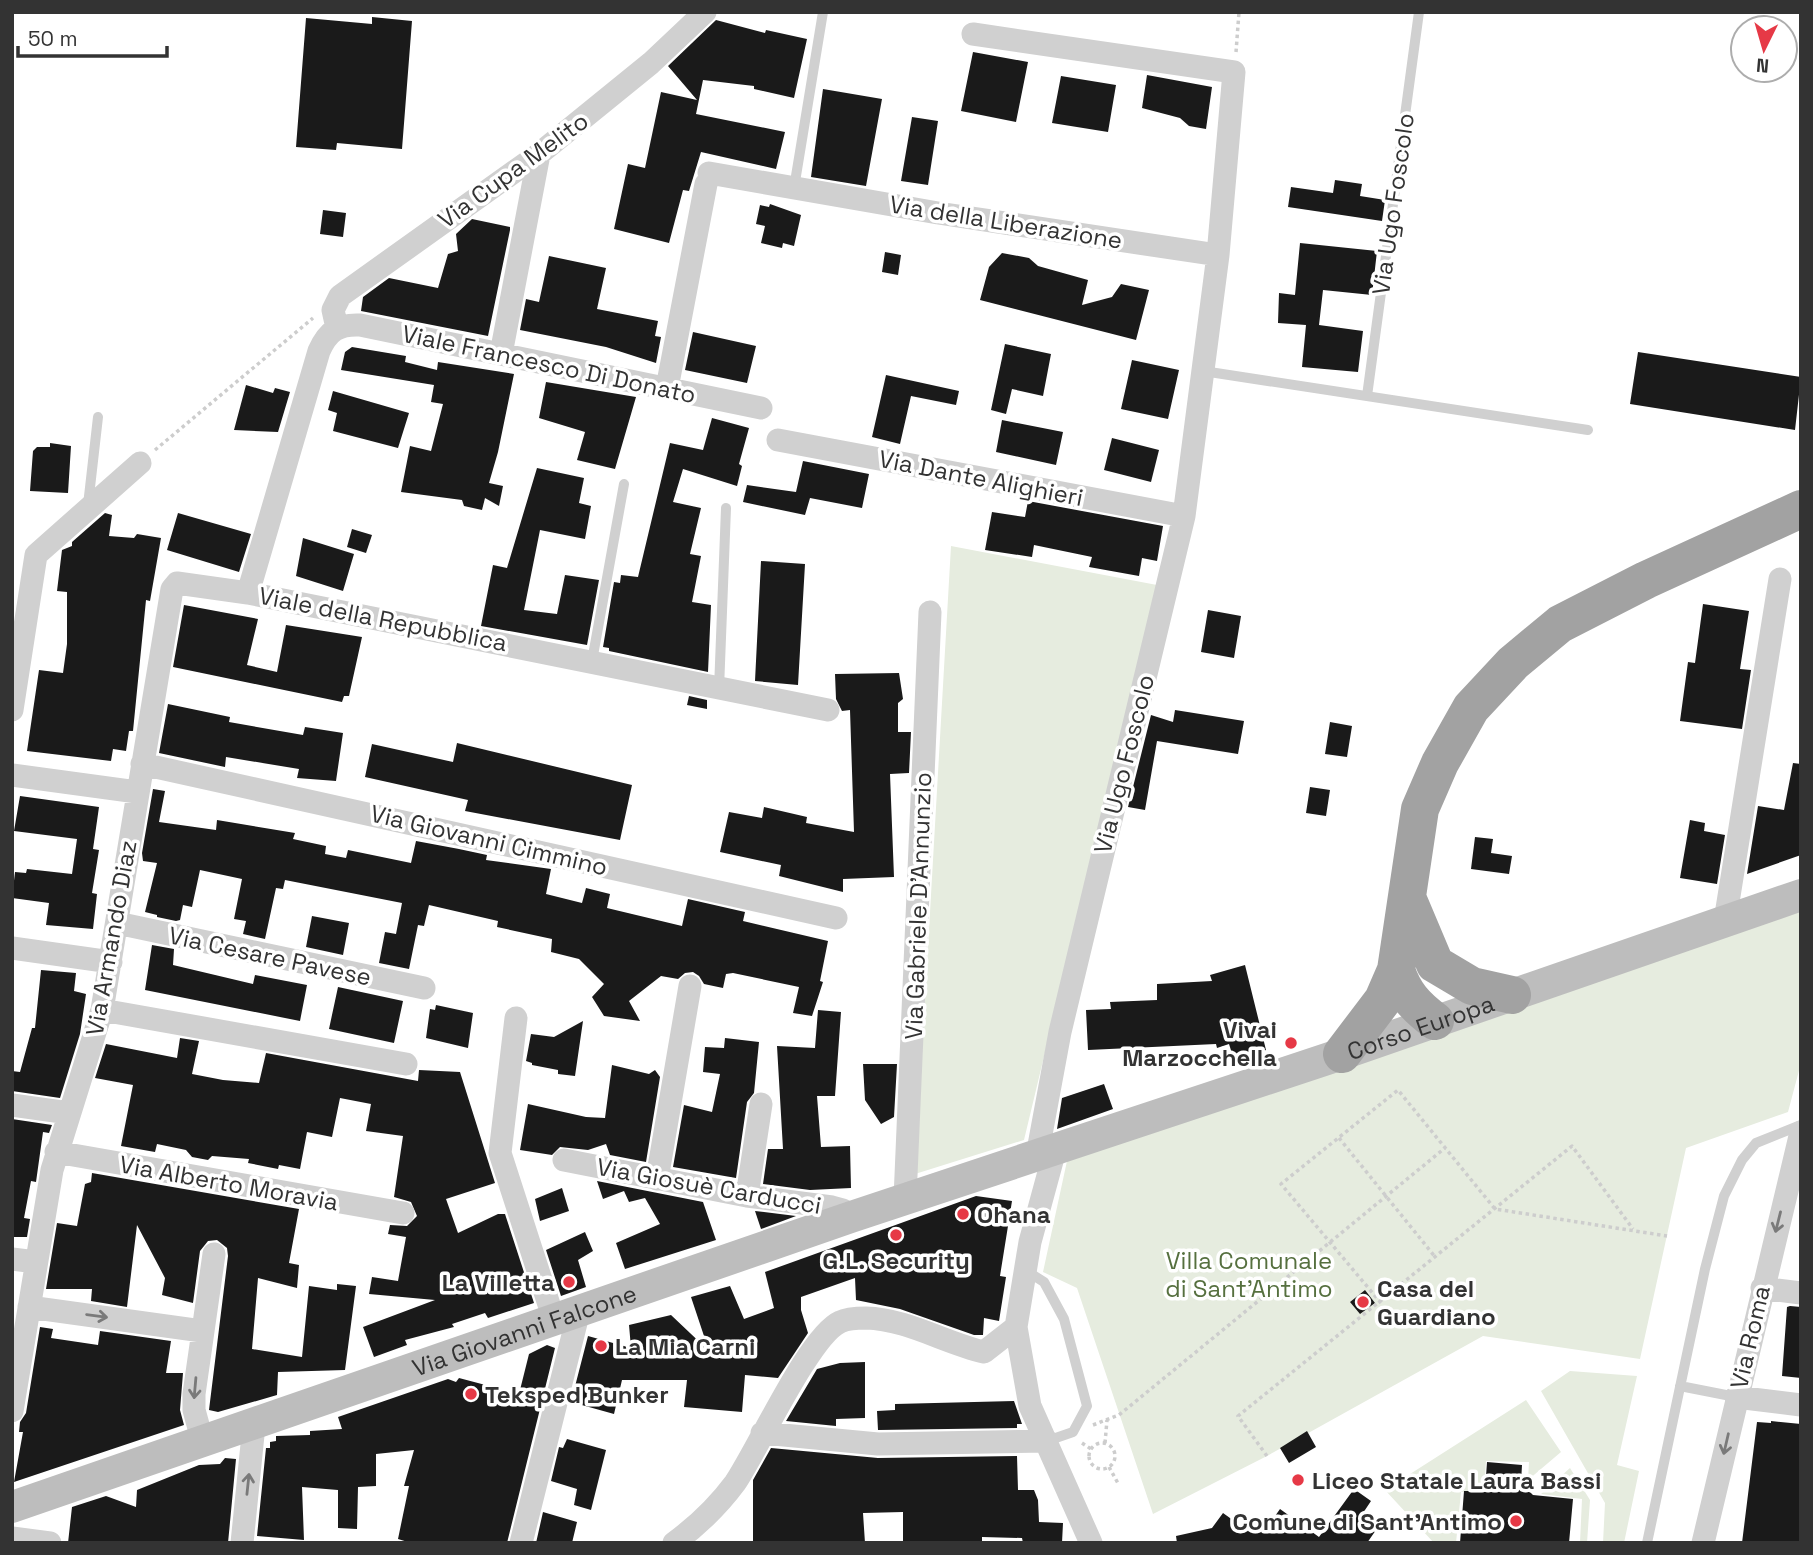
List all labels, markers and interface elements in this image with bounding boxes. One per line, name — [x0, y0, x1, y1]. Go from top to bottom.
scale bar — [18, 14, 166, 58]
north arrow — [1729, 14, 1799, 84]
text: 50 m — [28, 25, 78, 52]
text: N — [1755, 52, 1770, 78]
street label: Via Cupa Melito — [432, 105, 594, 235]
street label: Via Ugo Foscolo — [1365, 111, 1421, 297]
street label: Via della Liberazione — [887, 188, 1125, 256]
street label: Viale Francesco Di Donato — [399, 318, 699, 410]
street label: Via Dante Alighieri — [876, 443, 1086, 513]
street label: Viale della Repubblica — [256, 580, 510, 658]
street label: Via Ugo Foscolo — [1087, 671, 1161, 857]
street label: Via Gabriele D'Annunzio — [898, 772, 938, 1040]
street label: Via Giovanni Cimmino — [367, 798, 611, 882]
street label: Via Armando Diaz — [79, 838, 143, 1038]
street label: Via Cesare Pavese — [166, 919, 374, 993]
street label: Corso Europa — [1343, 987, 1498, 1067]
place label: Vivai Marzocchella — [1122, 1014, 1277, 1073]
marker: Vivai Marzocchella — [1283, 1035, 1299, 1051]
street label: Via Alberto Moravia — [117, 1148, 341, 1218]
street label: Via Giosuè Carducci — [594, 1151, 824, 1221]
place label: Ohana — [977, 1199, 1051, 1230]
marker: Ohana — [955, 1206, 971, 1222]
one-way arrow — [1771, 1210, 1784, 1233]
marker: G.L. Security — [888, 1227, 904, 1243]
place label: G.L. Security — [822, 1245, 970, 1276]
park label: Villa Comunale di Sant'Antimo — [1165, 1245, 1333, 1304]
place label: La Villetta — [442, 1267, 555, 1298]
place label: Casa del Guardiano — [1377, 1273, 1496, 1332]
marker: La Villetta — [561, 1274, 577, 1290]
street label: Via Giovanni Falcone — [408, 1277, 641, 1383]
street label: Via Roma — [1723, 1282, 1777, 1392]
marker: Casa del Guardiano — [1355, 1294, 1371, 1310]
one-way arrow — [85, 1310, 107, 1323]
place label: La Mia Carni — [615, 1331, 756, 1362]
marker: La Mia Carni — [593, 1338, 609, 1354]
one-way arrow — [188, 1376, 201, 1398]
place label: Teksped Bunker — [485, 1379, 669, 1410]
marker: Teksped Bunker — [463, 1386, 479, 1402]
one-way arrow — [1718, 1432, 1732, 1455]
place label: Liceo Statale Laura Bassi — [1312, 1465, 1602, 1496]
marker: Liceo Statale Laura Bassi — [1290, 1472, 1306, 1488]
one-way arrow — [242, 1473, 255, 1496]
place label: Comune di Sant'Antimo — [1233, 1506, 1502, 1537]
marker: Comune di Sant'Antimo — [1508, 1513, 1524, 1529]

